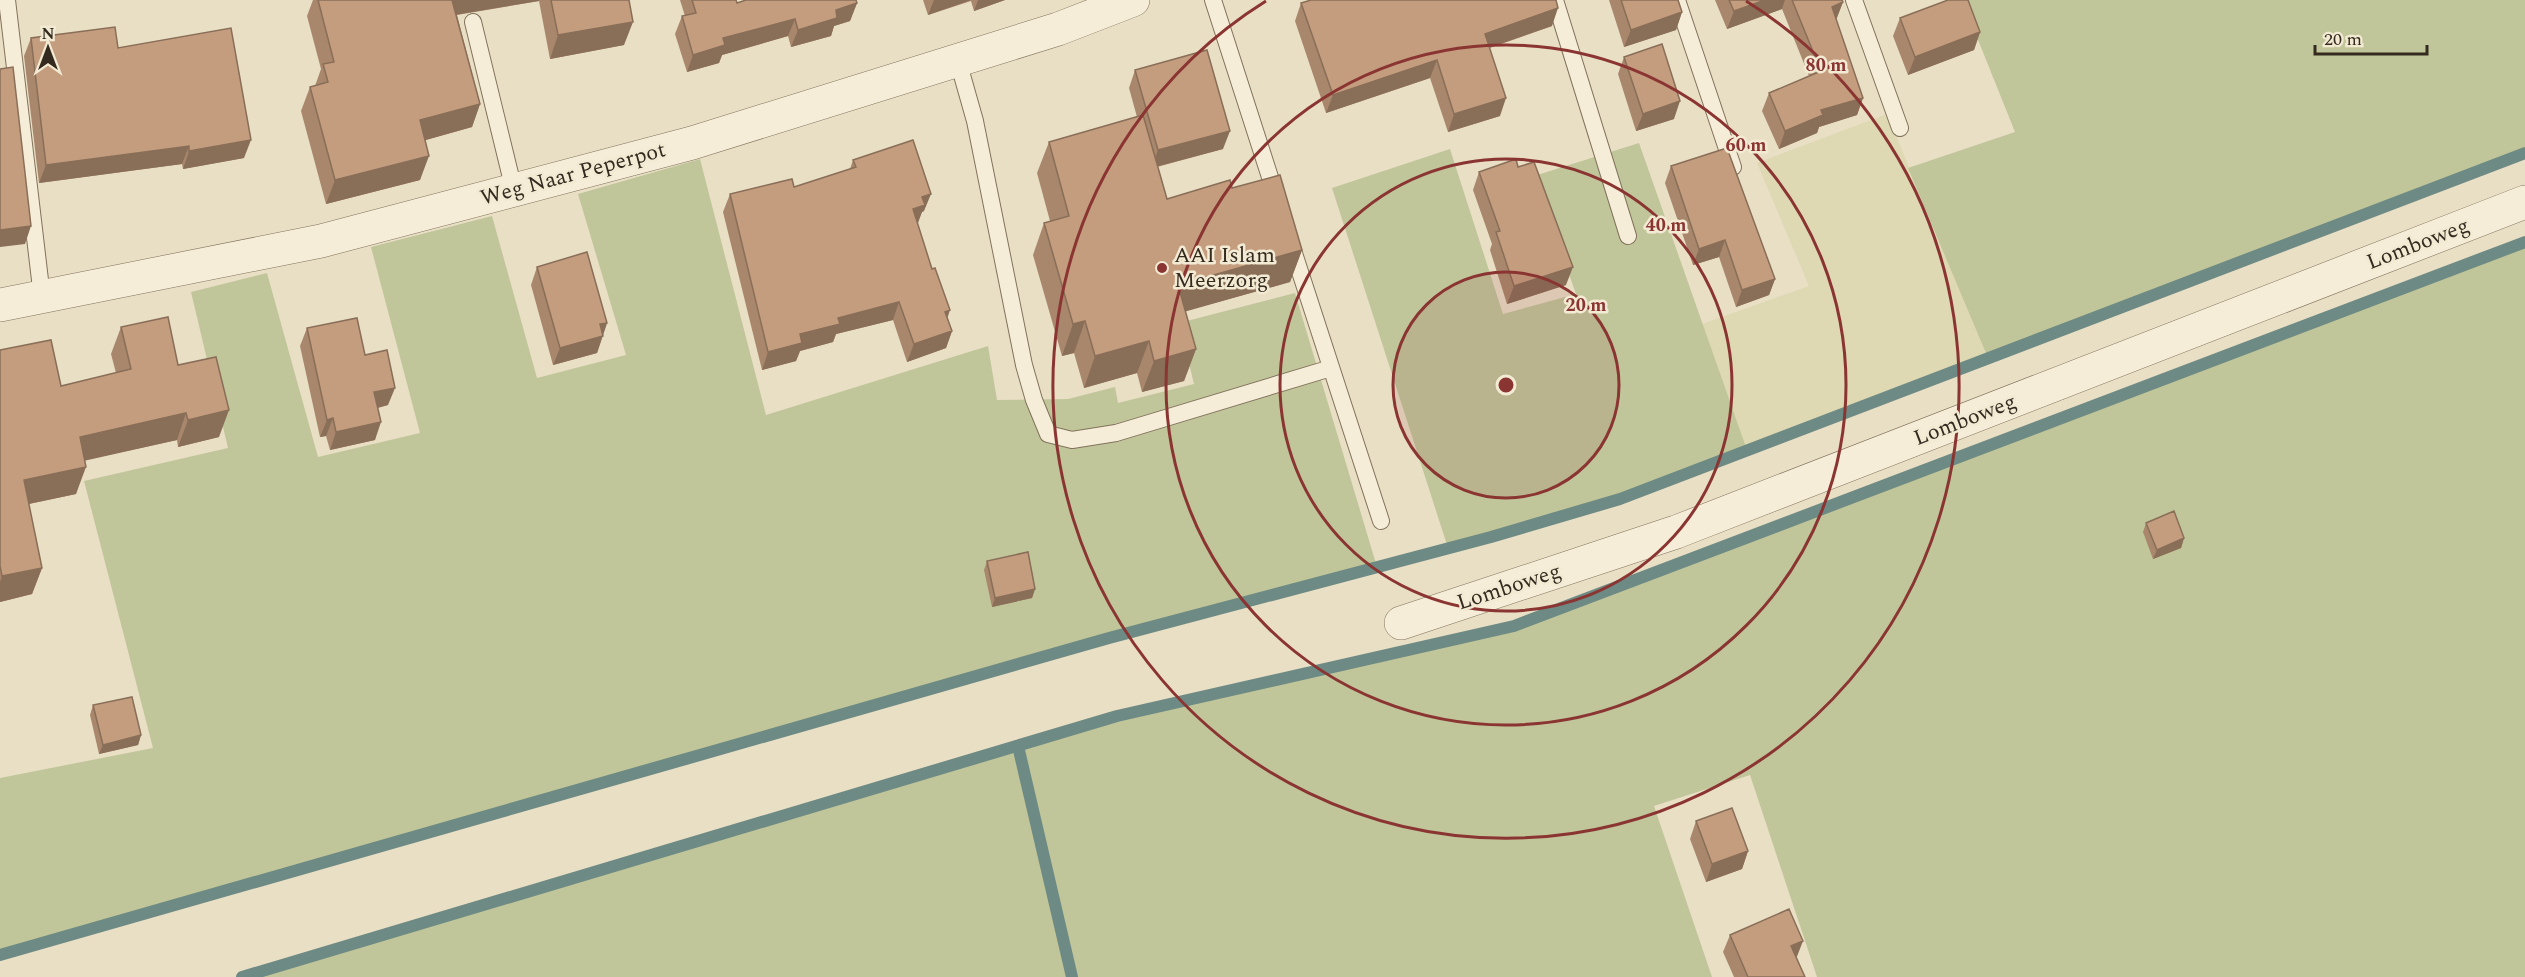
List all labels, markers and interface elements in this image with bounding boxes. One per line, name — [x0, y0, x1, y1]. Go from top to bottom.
north arrow — [18, 18, 78, 78]
scale bar — [2315, 18, 2428, 56]
text: N — [41, 22, 55, 46]
text: 20 m — [2324, 26, 2362, 53]
text: 80 m — [1806, 52, 1846, 79]
text: 60 m — [1726, 132, 1766, 159]
street label: Weg Naar Peperpot — [477, 133, 670, 215]
street label: Lomboweg — [2362, 209, 2474, 279]
text: 40 m — [1646, 212, 1686, 239]
place label: AAI Islam Meerzorg — [1174, 239, 1275, 297]
marker: AAI Islam Meerzorg — [1155, 261, 1169, 275]
text: 20 m — [1566, 292, 1606, 319]
centre of rings — [1496, 375, 1516, 395]
street label: Lomboweg — [1909, 385, 2021, 455]
street label: Lomboweg — [1453, 555, 1565, 619]

